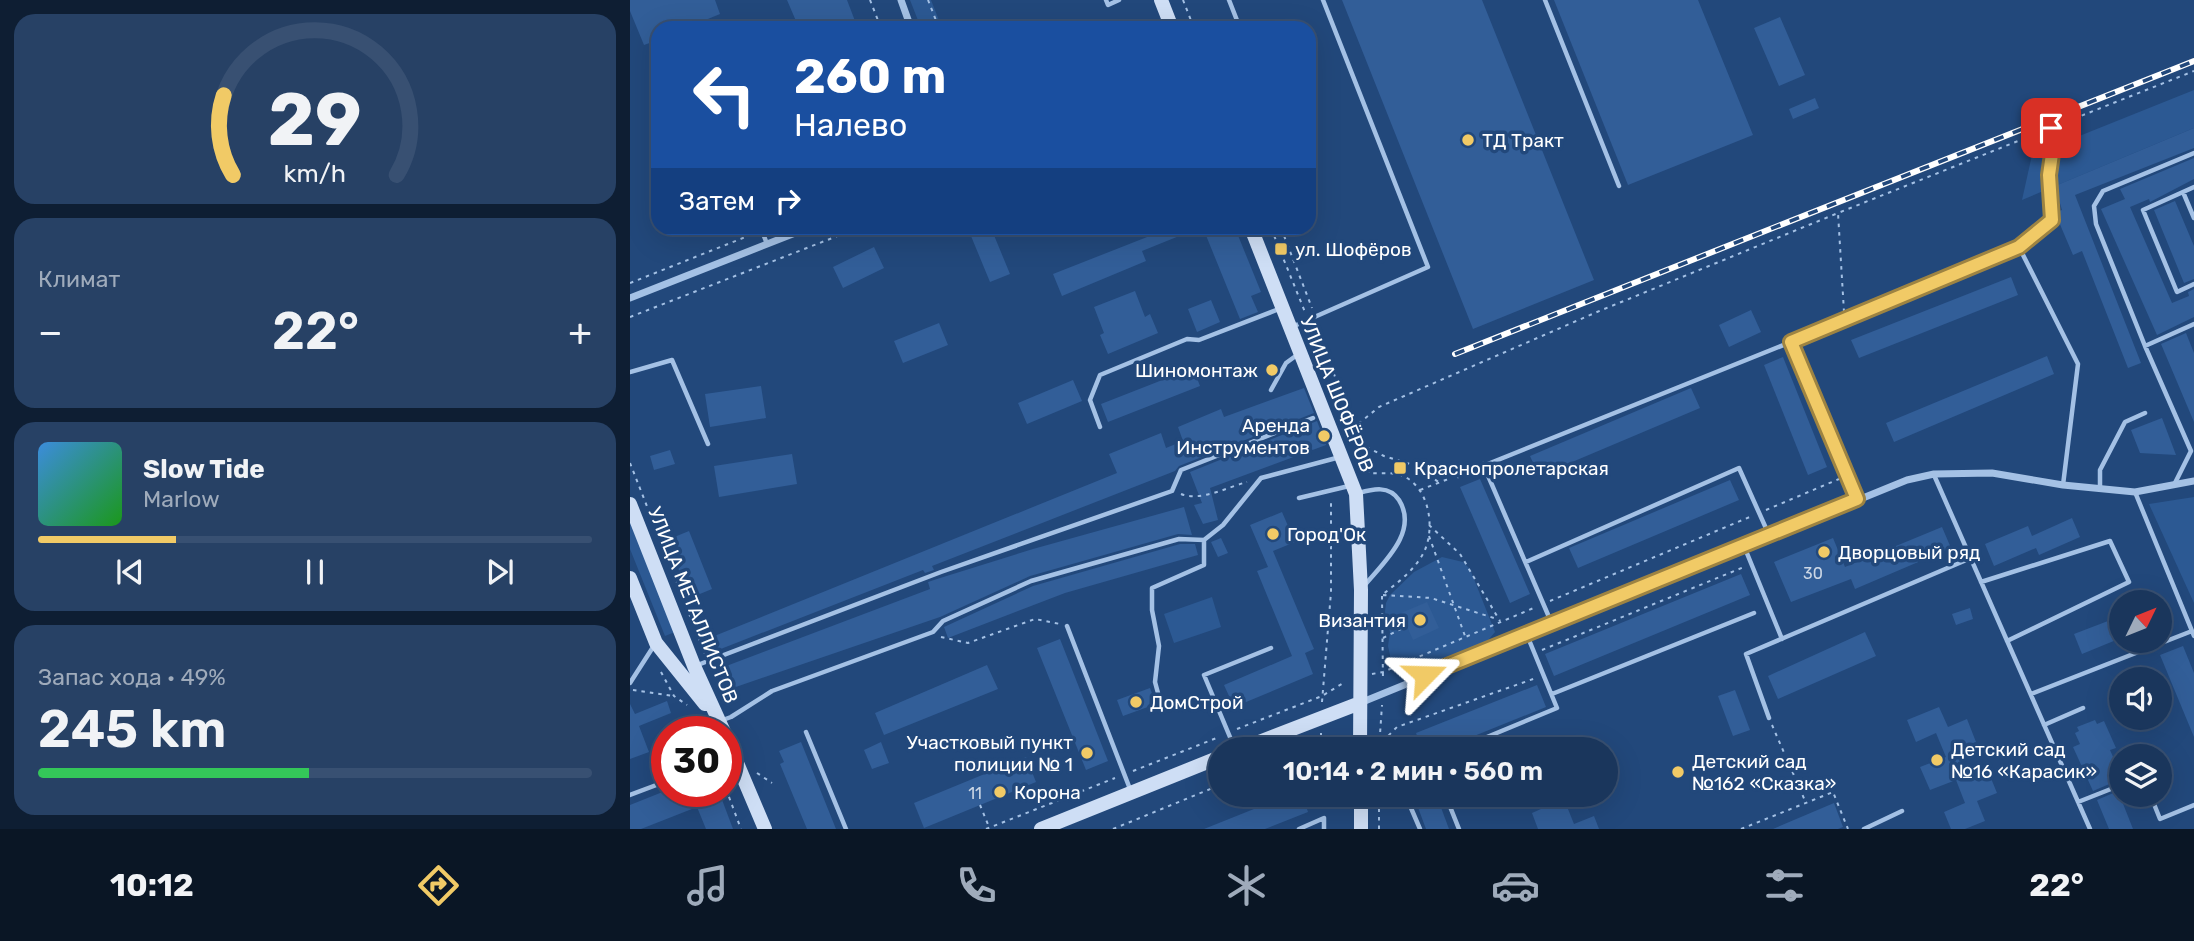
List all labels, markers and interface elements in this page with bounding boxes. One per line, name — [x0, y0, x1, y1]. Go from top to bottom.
text: 260 m — [794, 47, 946, 105]
icon: left — [679, 49, 770, 140]
text: 29 — [268, 77, 362, 163]
pin — [2021, 98, 2081, 158]
text: Налево — [794, 106, 907, 144]
icon: arrive — [2032, 109, 2070, 147]
place label: ТД Тракт — [1482, 129, 1564, 152]
marker: ТД Тракт — [1460, 132, 1476, 148]
text: km/h — [284, 159, 346, 188]
icon: right — [769, 182, 807, 220]
text: Затем — [679, 186, 755, 217]
place label: ул. Шофёров — [1295, 238, 1412, 261]
marker: ул. Шофёров — [1273, 241, 1289, 257]
text: Климат — [38, 265, 120, 293]
text: 22° — [272, 300, 359, 362]
text: − — [38, 309, 63, 355]
text: + — [568, 309, 592, 355]
street label: УЛИЦА ШОФЁРОВ — [1295, 313, 1379, 475]
place label: Шиномонтаж — [1135, 359, 1258, 382]
marker: Шиномонтаж — [1264, 362, 1280, 378]
place label: Аренда Инструментов — [1176, 414, 1310, 459]
marker: Аренда Инструментов — [1316, 428, 1332, 444]
text: Slow Tide — [143, 454, 265, 485]
place label: Краснопролетарская — [1414, 457, 1609, 480]
marker: Краснопролетарская — [1392, 460, 1408, 476]
text: Marlow — [143, 485, 220, 513]
street label: УЛИЦА МЕТАЛЛИСТОВ — [643, 503, 743, 707]
place label: Город'Ок — [1287, 523, 1366, 546]
marker: Город'Ок — [1265, 526, 1281, 542]
place label: Дворцовый ряд — [1838, 541, 1980, 564]
marker: Дворцовый ряд — [1816, 544, 1832, 560]
icon: previous — [111, 553, 149, 591]
icon: pause — [296, 553, 334, 591]
icon: next — [481, 553, 519, 591]
house number: 30 — [1803, 564, 1823, 583]
north arrow — [2109, 590, 2172, 653]
map controls — [2109, 590, 2172, 807]
place label: Византия — [1318, 609, 1406, 632]
marker: Византия — [1412, 612, 1428, 628]
position arrow — [1388, 638, 1462, 712]
text: Запас хода · 49% — [38, 663, 226, 691]
button: sound — [2109, 667, 2172, 730]
place label: ДомСтрой — [1150, 691, 1244, 714]
marker: ДомСтрой — [1128, 694, 1144, 710]
text: 245 km — [38, 698, 226, 760]
speed limit sign: 30 — [651, 716, 742, 807]
place label: Участковый пункт полиции № 1 — [907, 731, 1073, 776]
place label: Детский сад №16 «Карасик» — [1951, 738, 2097, 783]
button: layers — [2109, 744, 2172, 807]
marker: Участковый пункт полиции № 1 — [1079, 745, 1095, 761]
place label: Детский сад №162 «Сказка» — [1692, 750, 1836, 795]
marker: Детский сад №16 «Карасик» — [1929, 752, 1945, 768]
text: 10:14 · 2 мин · 560 m — [1283, 756, 1543, 787]
marker: Детский сад №162 «Сказка» — [1670, 764, 1686, 780]
place label: Корона — [1014, 781, 1081, 804]
house number: 11 — [968, 784, 982, 803]
marker: Корона — [992, 784, 1008, 800]
icon: directions — [414, 861, 463, 910]
icon: music — [683, 861, 732, 910]
icon: phone — [952, 861, 1001, 910]
icon: climate — [1222, 861, 1271, 910]
icon: car — [1491, 861, 1540, 910]
icon: filters — [1760, 861, 1809, 910]
text: 10:12 — [110, 866, 194, 904]
text: 22° — [2029, 866, 2084, 904]

